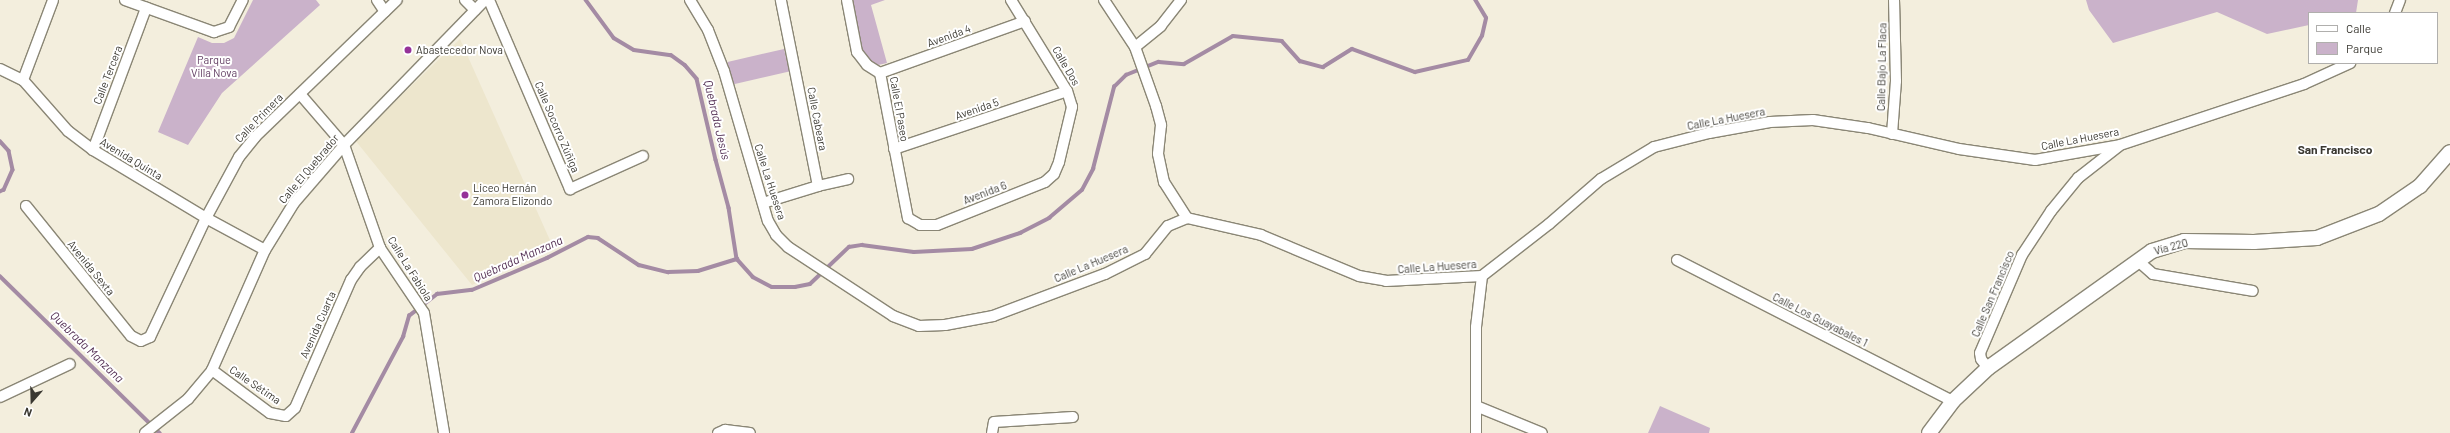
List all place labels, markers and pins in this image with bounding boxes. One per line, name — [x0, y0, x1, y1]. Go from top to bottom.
place label: Abastecedor Nova — [416, 43, 503, 57]
marker: Abastecedor Nova — [403, 45, 413, 55]
place label: Liceo Hernán Zamora Elizondo — [473, 182, 552, 208]
marker: Liceo Hernán Zamora Elizondo — [460, 190, 470, 200]

